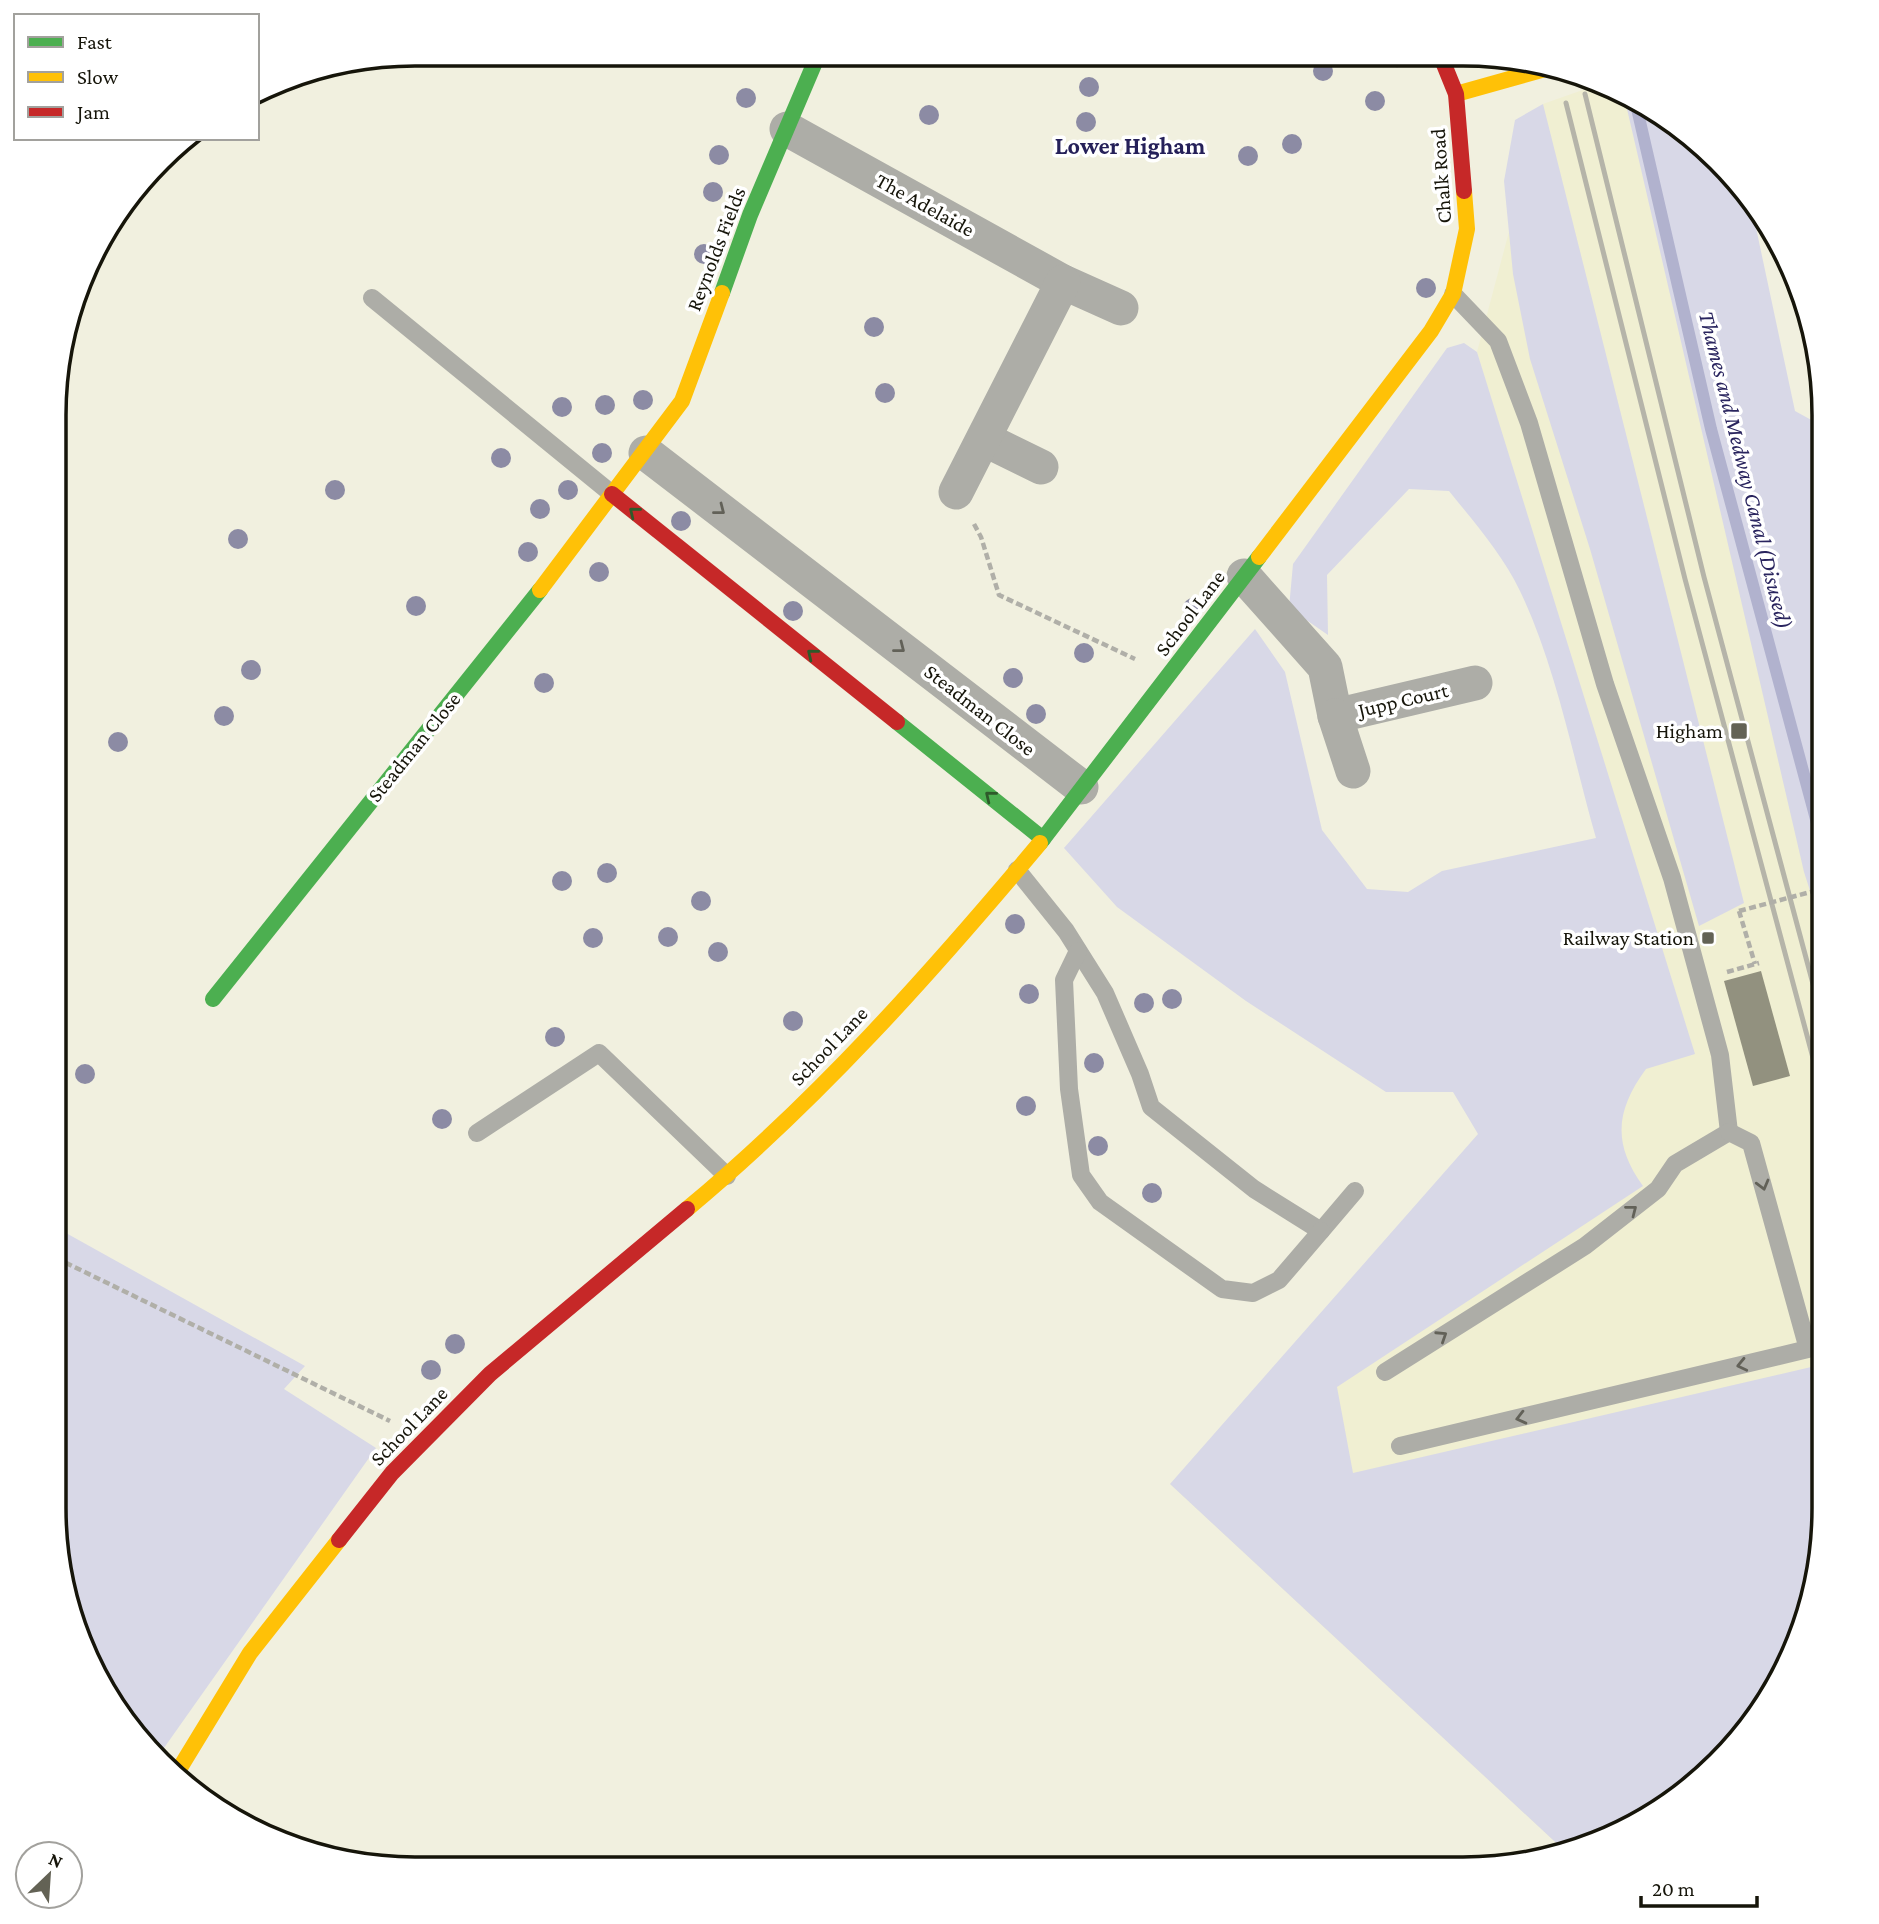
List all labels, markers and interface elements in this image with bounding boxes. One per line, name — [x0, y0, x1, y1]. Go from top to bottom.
legend — [14, 14, 259, 140]
text: Fast — [77, 30, 113, 54]
text: Slow — [77, 65, 119, 89]
text: Jam — [75, 100, 110, 124]
street label: Chalk Road — [1426, 128, 1456, 224]
district label: Lower Higham — [1055, 132, 1206, 159]
street label: The Adelaide — [871, 168, 979, 242]
street label: Reynolds Fields — [681, 184, 751, 314]
water label: Thames and Medway Canal (Disused) — [1693, 308, 1798, 632]
one-way arrow — [712, 501, 725, 514]
one-way arrow — [630, 508, 642, 521]
street label: School Lane — [1150, 566, 1230, 660]
one-way arrow — [893, 640, 905, 653]
one-way arrow — [808, 650, 820, 663]
street label: Steadman Close — [920, 659, 1040, 761]
street label: Jupp Court — [1354, 678, 1451, 722]
street label: Steadman Close — [362, 687, 466, 807]
place label: Higham — [1656, 719, 1723, 743]
marker: Higham — [1729, 721, 1749, 741]
one-way arrow — [985, 792, 997, 805]
place label: Railway Station — [1563, 926, 1694, 950]
marker: Railway Station — [1700, 930, 1716, 946]
street label: School Lane — [785, 1001, 873, 1091]
one-way arrow — [1754, 1178, 1769, 1190]
one-way arrow — [1624, 1205, 1636, 1218]
one-way arrow — [1435, 1331, 1448, 1344]
one-way arrow — [1736, 1357, 1748, 1371]
street label: School Lane — [365, 1381, 453, 1471]
one-way arrow — [1515, 1410, 1527, 1424]
north arrow — [14, 1840, 84, 1910]
text: N — [46, 1848, 66, 1872]
scale bar — [1641, 1864, 1756, 1908]
text: 20 m — [1652, 1877, 1695, 1901]

